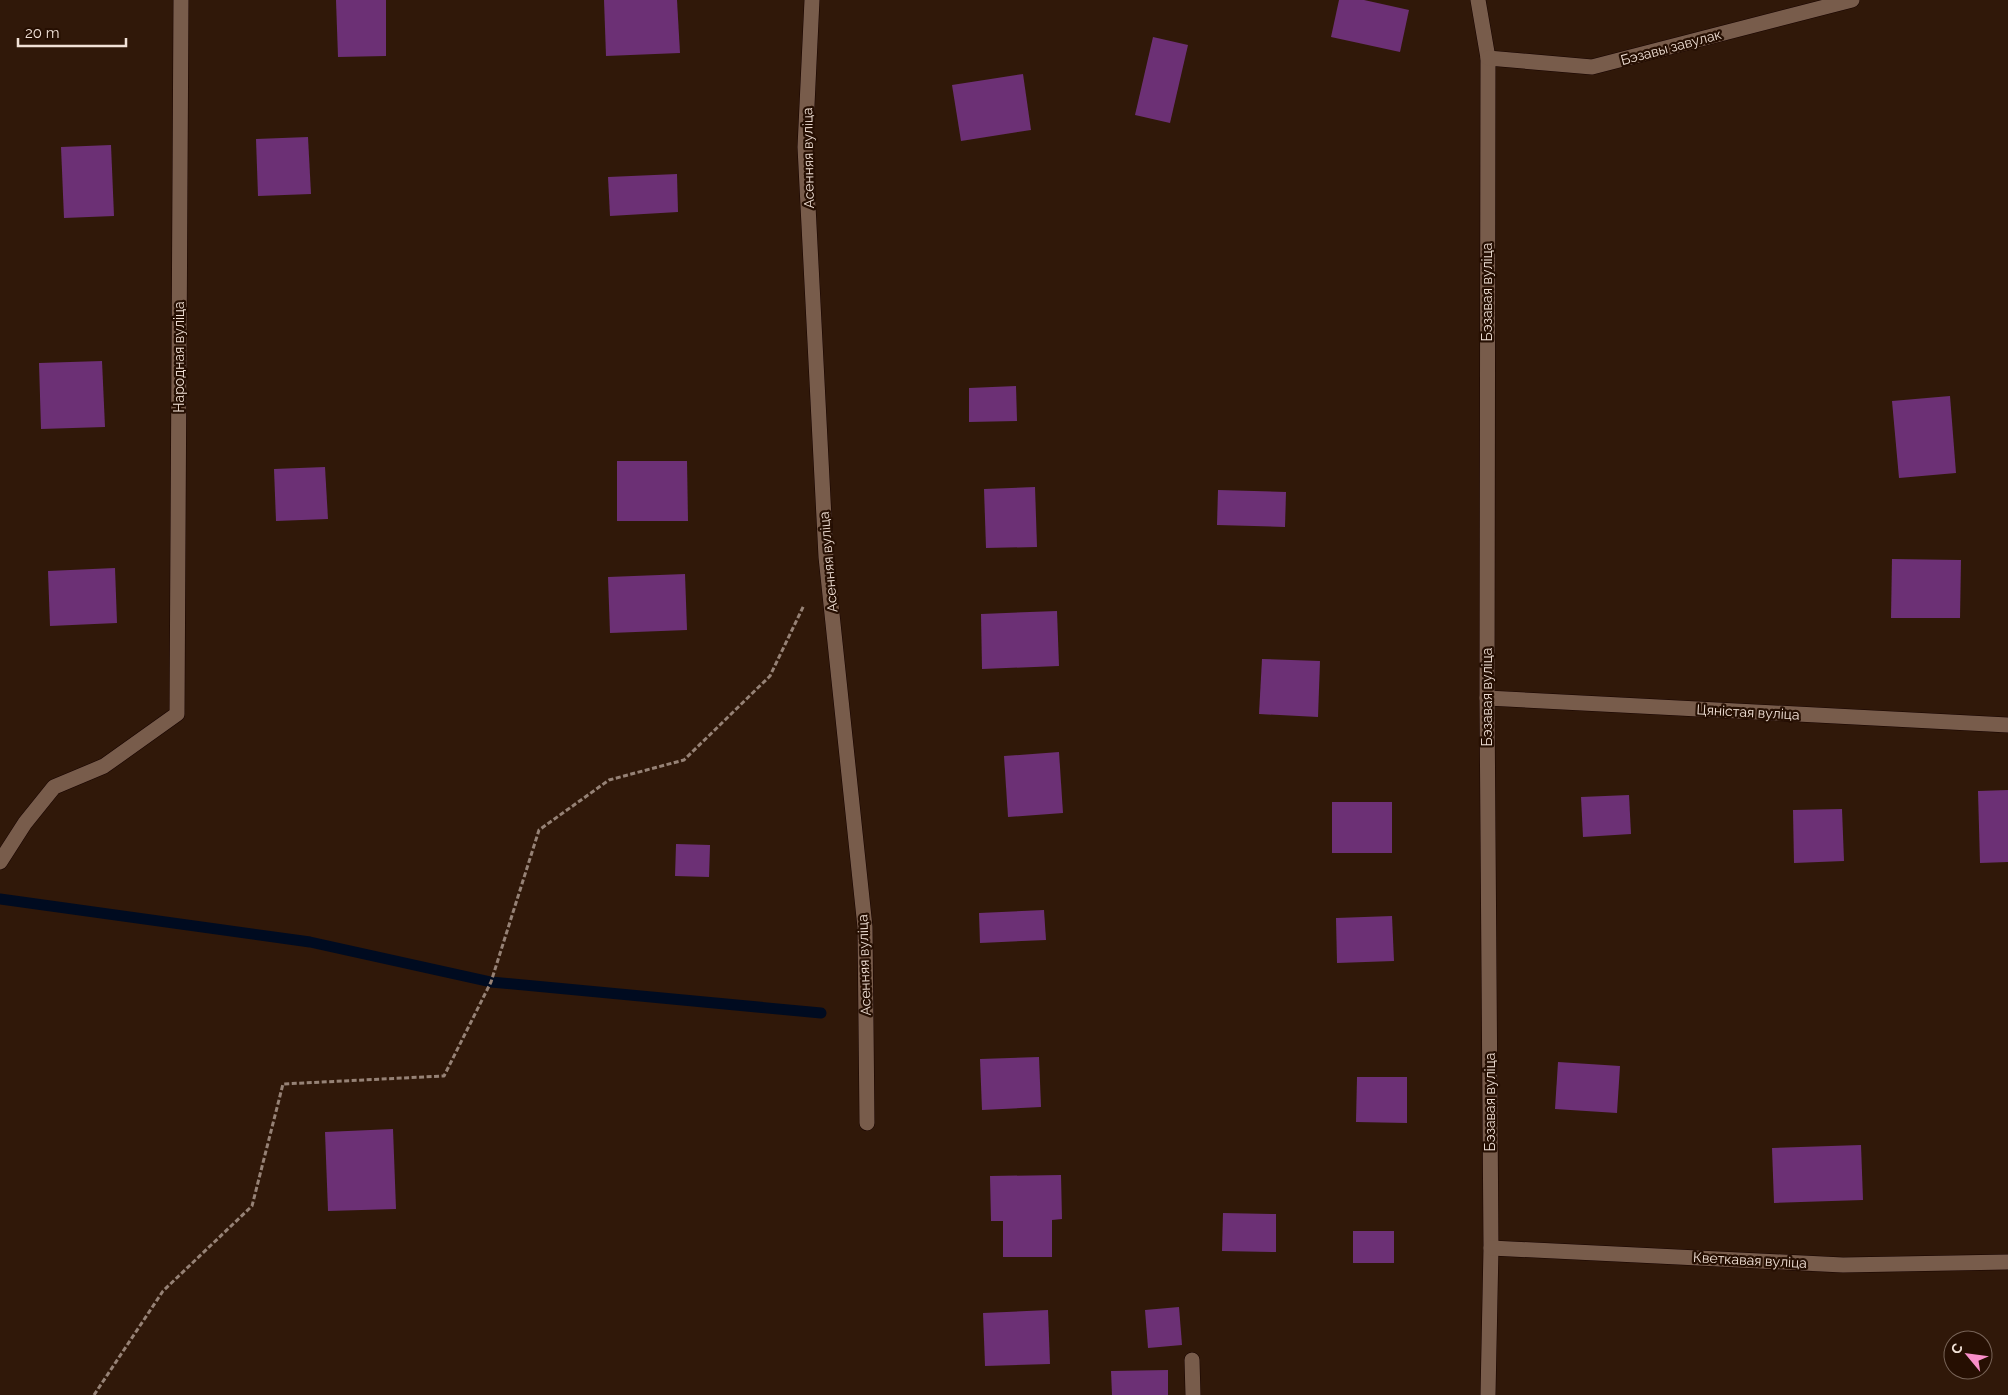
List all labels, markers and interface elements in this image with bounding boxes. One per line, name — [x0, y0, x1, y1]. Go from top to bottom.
scale bar — [18, 15, 125, 47]
text: 20 m — [25, 24, 60, 42]
street label: Бэзавы завулак — [1619, 26, 1723, 68]
street label: Асенняя вуліца — [799, 107, 817, 209]
street label: Бэзавая вуліца — [1479, 243, 1495, 341]
street label: Народная вуліца — [171, 301, 187, 413]
street label: Асенняя вуліца — [816, 511, 840, 613]
street label: Бэзавая вуліца — [1479, 648, 1495, 746]
street label: Цяністая вуліца — [1696, 701, 1800, 723]
street label: Асенняя вуліца — [854, 914, 874, 1016]
street label: Бэзавая вуліца — [1482, 1053, 1498, 1151]
street label: Кветкавая вуліца — [1693, 1249, 1807, 1271]
north arrow — [1943, 1330, 1993, 1380]
text: С — [1947, 1340, 1966, 1357]

